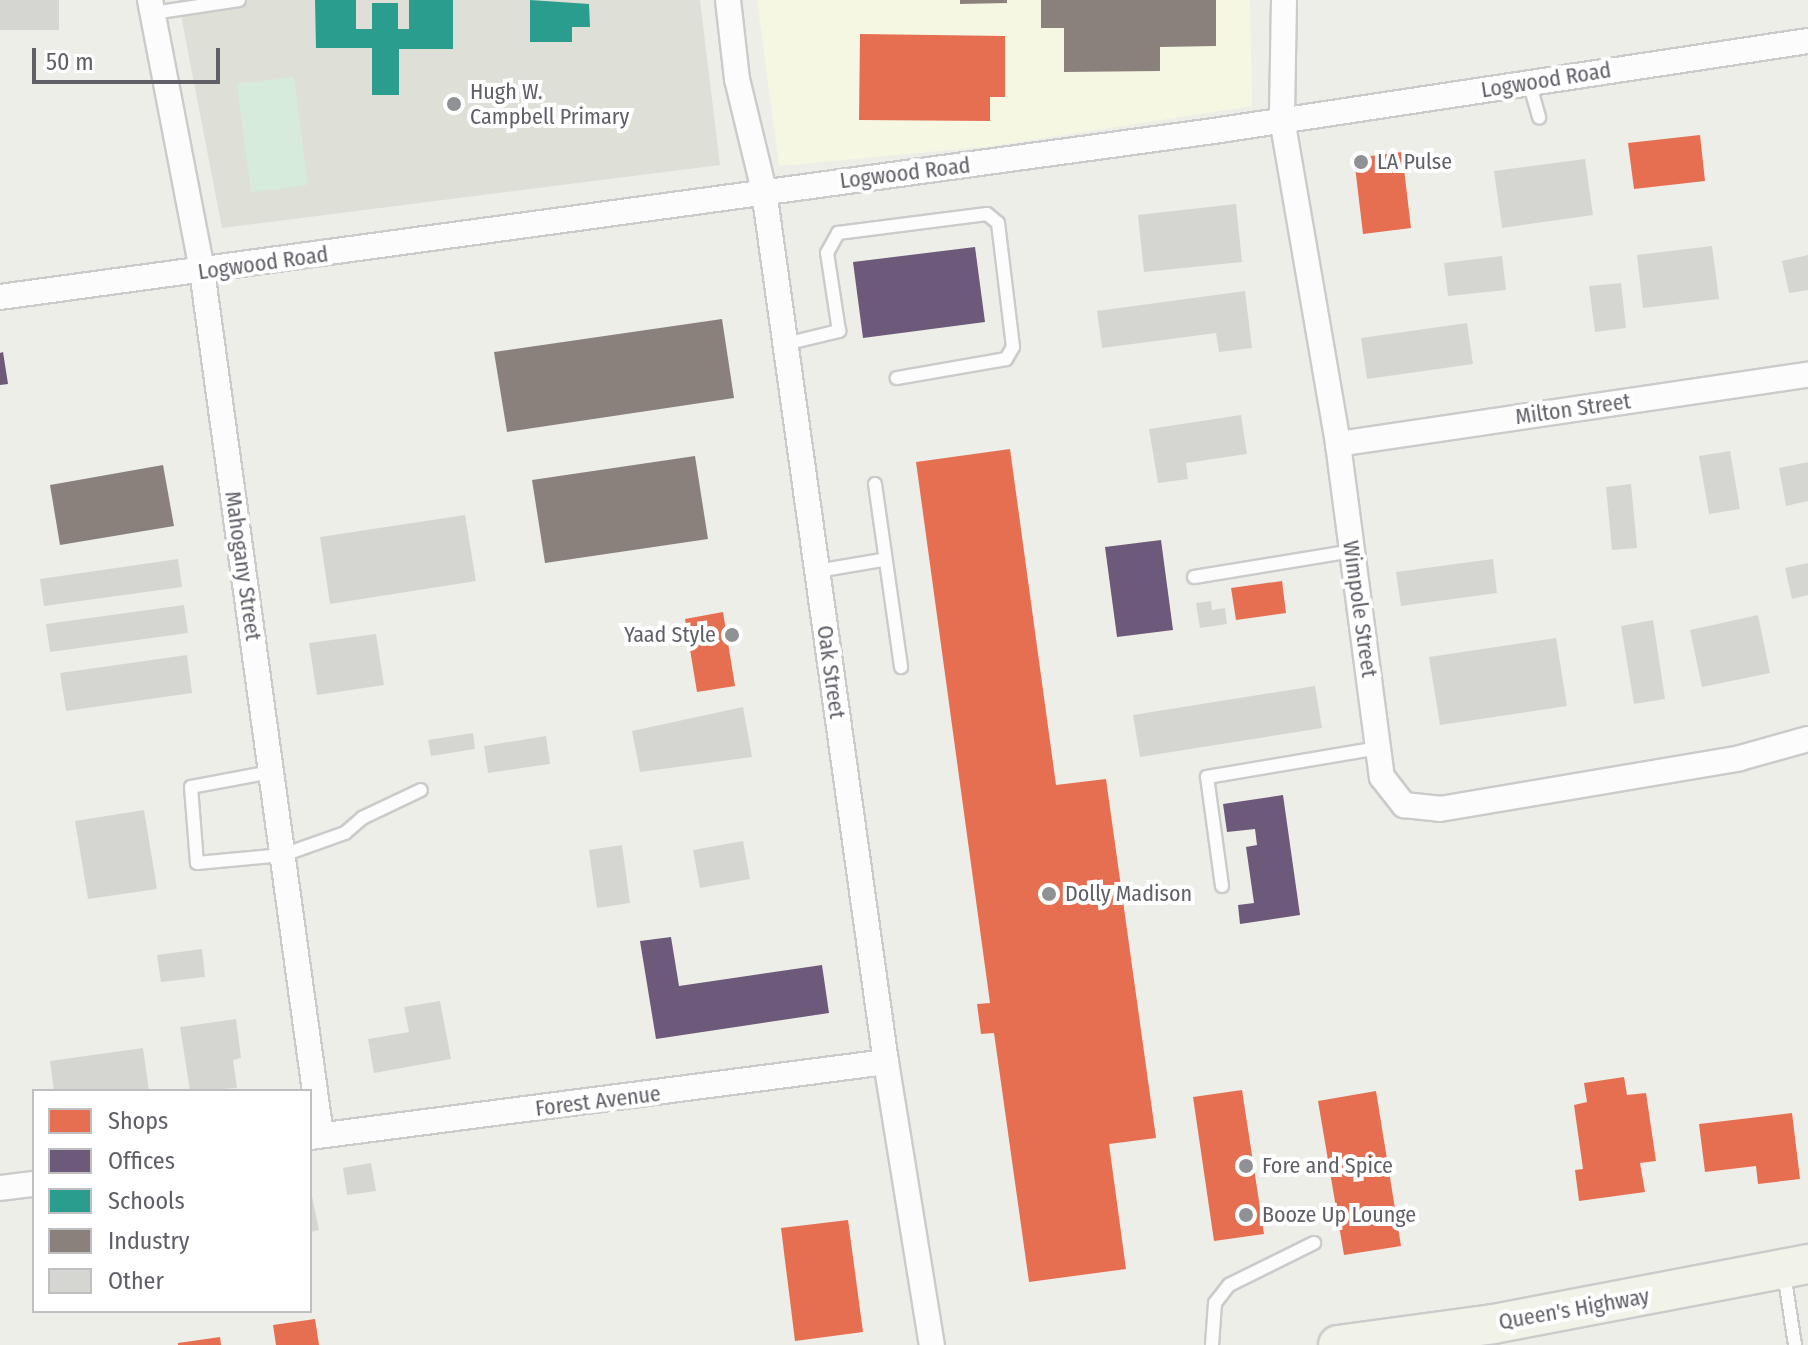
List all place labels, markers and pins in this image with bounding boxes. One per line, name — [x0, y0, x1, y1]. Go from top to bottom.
place label: Hugh W. Campbell Primary — [470, 78, 629, 130]
marker: Hugh W. Campbell Primary — [445, 95, 463, 113]
place label: LA Pulse — [1377, 149, 1452, 175]
marker: LA Pulse — [1352, 153, 1370, 171]
place label: Yaad Style — [624, 622, 716, 648]
marker: Yaad Style — [723, 626, 741, 644]
place label: Dolly Madison — [1065, 881, 1192, 907]
marker: Dolly Madison — [1040, 885, 1058, 903]
place label: Fore and Spice — [1262, 1153, 1393, 1179]
marker: Fore and Spice — [1237, 1157, 1255, 1175]
place label: Booze Up Lounge — [1262, 1202, 1416, 1228]
marker: Booze Up Lounge — [1237, 1206, 1255, 1224]

